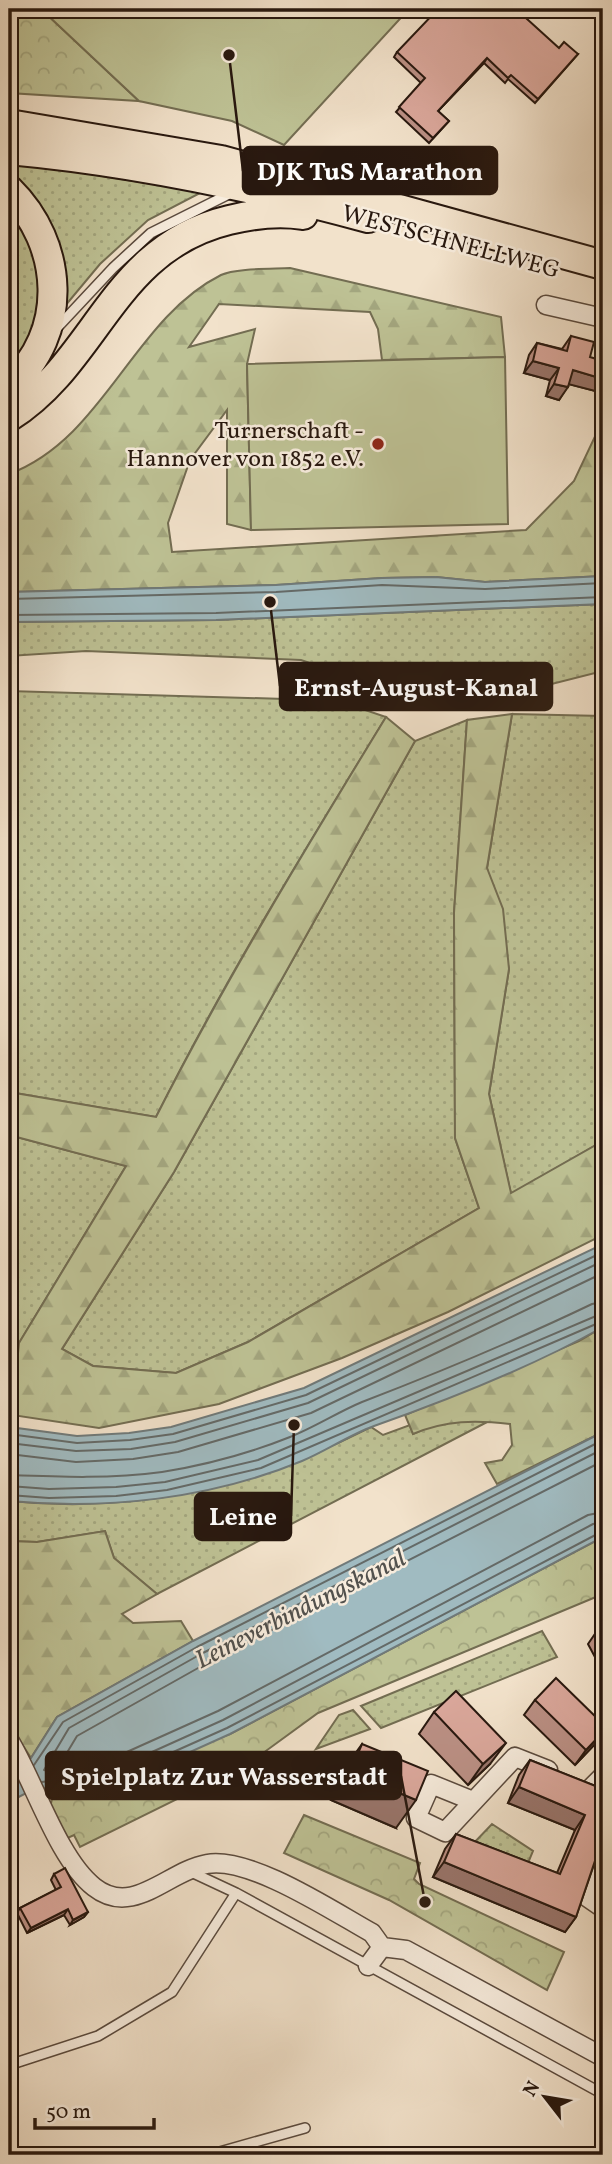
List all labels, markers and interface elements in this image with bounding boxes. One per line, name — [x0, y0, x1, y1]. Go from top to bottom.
callout: DJK TuS Marathon — [243, 147, 497, 194]
text: DJK TuS Marathon — [257, 155, 483, 191]
street label: WESTSCHNELLWEG — [338, 197, 563, 288]
place label: Turnerschaft - Hannover von 1852 e.V. — [127, 415, 364, 477]
marker: Turnerschaft - Hannover von 1852 e.V. — [370, 436, 386, 452]
callout: Ernst-August-Kanal — [280, 663, 552, 710]
text: Ernst-August-Kanal — [294, 671, 538, 707]
callout: Leine — [195, 1493, 291, 1540]
text: Leine — [209, 1500, 277, 1536]
water label: Leineverbindungskanal — [189, 1541, 413, 1679]
callout: Spielplatz Zur Wasserstadt — [46, 1752, 401, 1799]
text: Spielplatz Zur Wasserstadt — [61, 1760, 388, 1796]
north arrow — [510, 2062, 580, 2132]
text: N — [517, 2076, 547, 2102]
scale bar — [35, 2087, 154, 2131]
text: 50 m — [46, 2098, 91, 2127]

